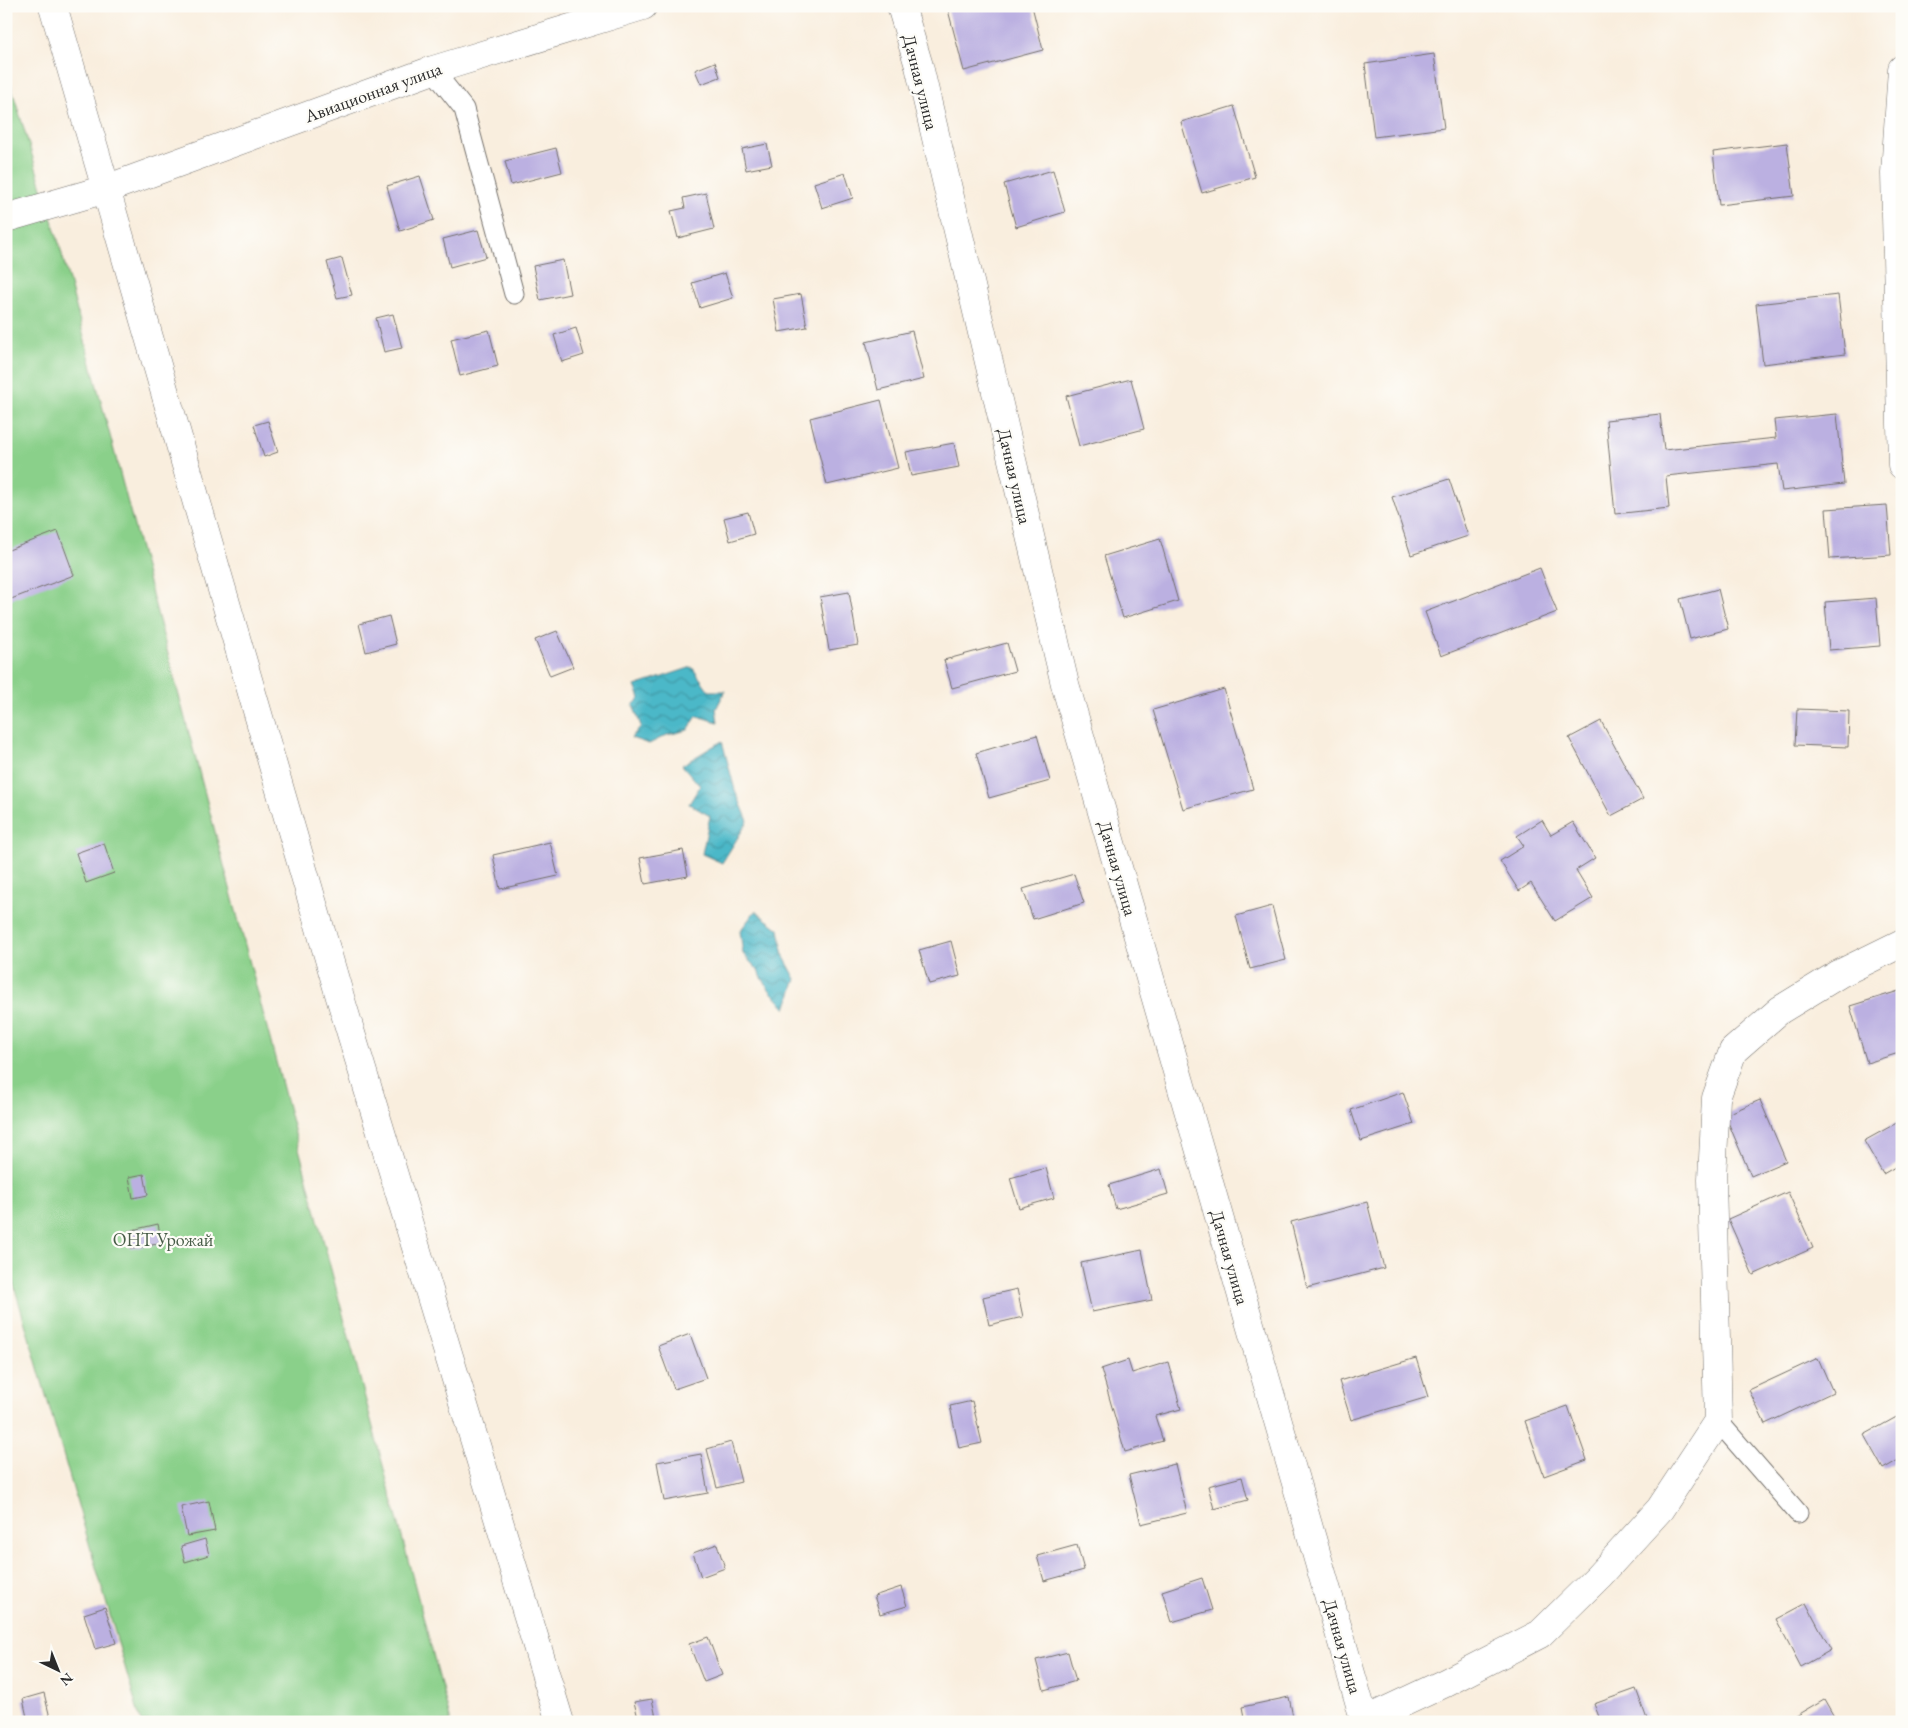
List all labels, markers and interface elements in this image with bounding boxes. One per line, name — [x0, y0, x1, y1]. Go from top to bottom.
street label: Дачная улица — [898, 32, 944, 133]
street label: Авиационная улица — [300, 56, 445, 128]
street label: Дачная улица — [993, 426, 1037, 527]
street label: Дачная улица — [1093, 818, 1143, 919]
street label: Дачная улица — [1205, 1207, 1255, 1308]
park label: ОНТ Урожай — [113, 1228, 214, 1251]
street label: Дачная улица — [1318, 1596, 1368, 1697]
north arrow — [32, 1646, 82, 1696]
text: N — [56, 1669, 77, 1690]

